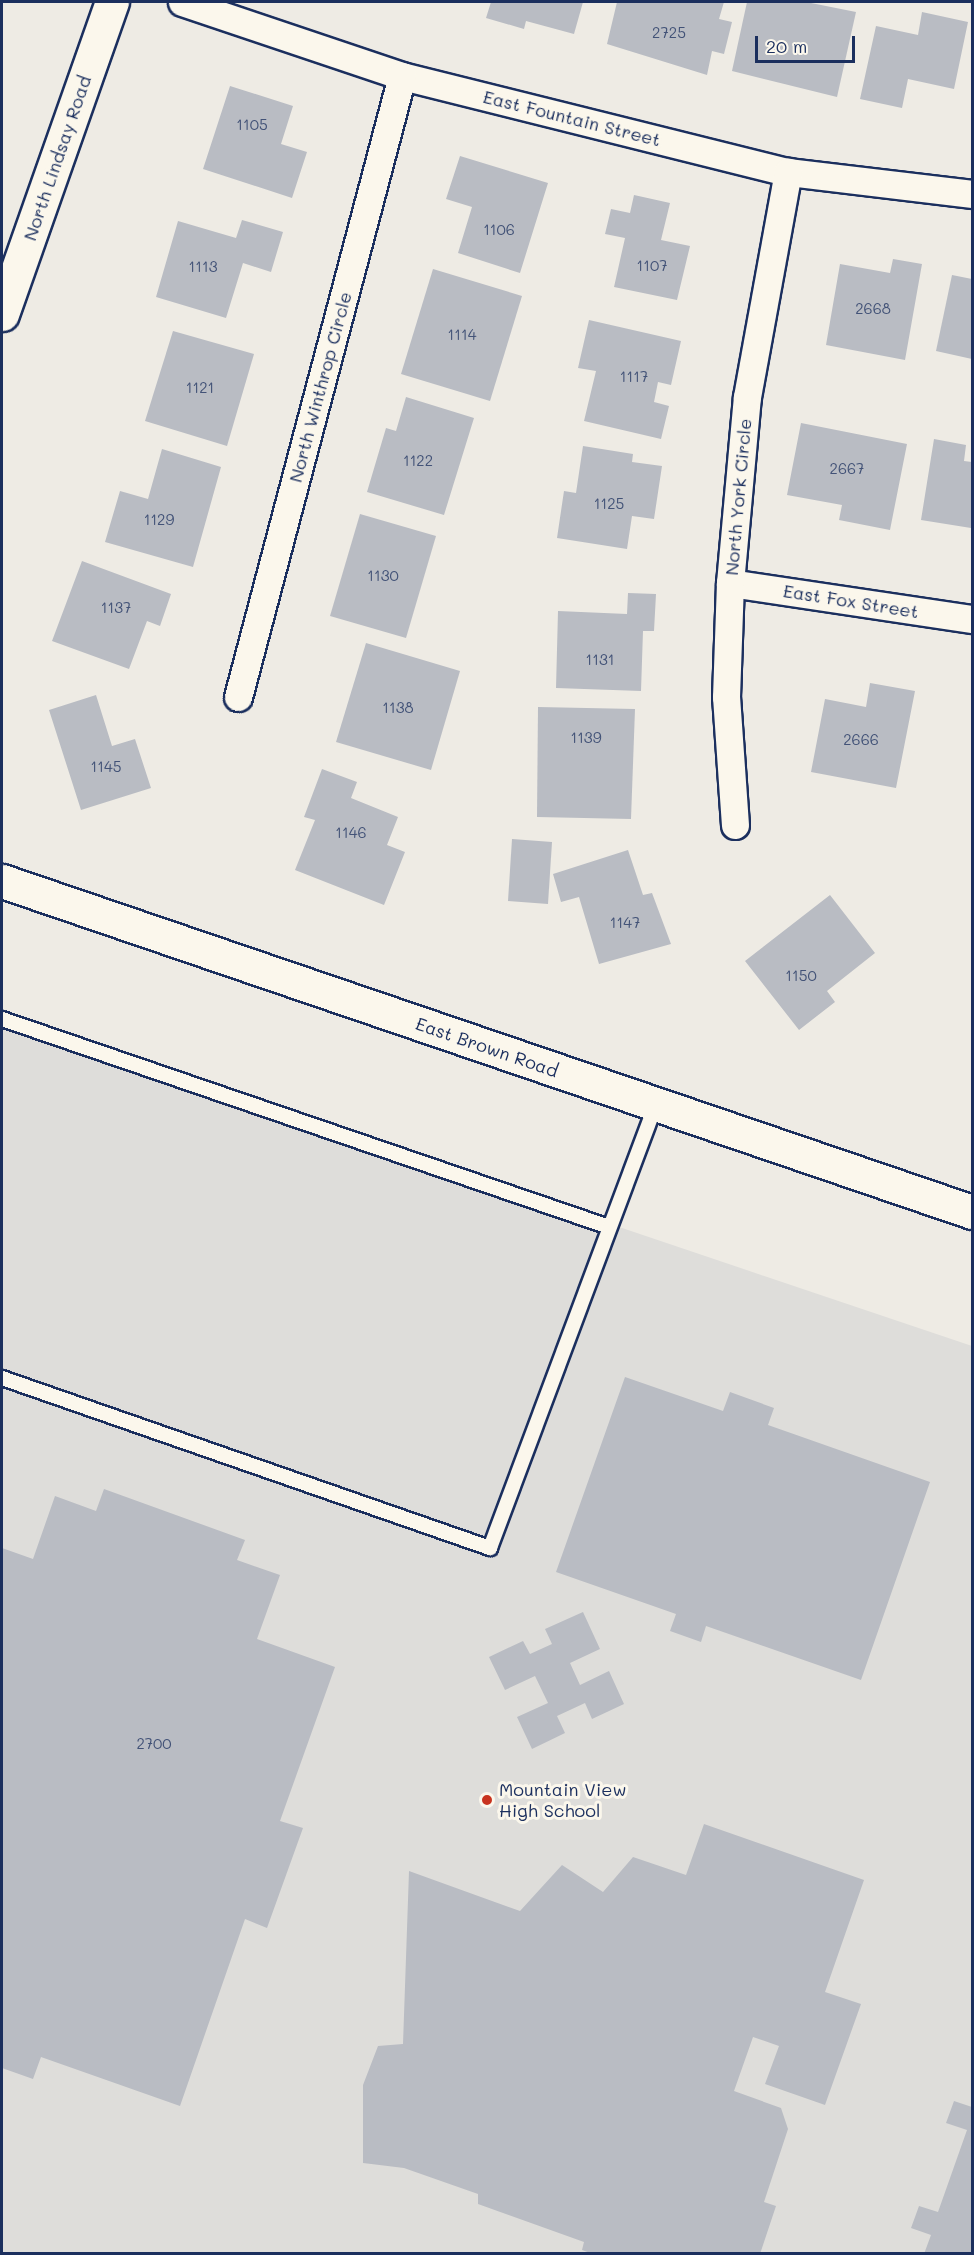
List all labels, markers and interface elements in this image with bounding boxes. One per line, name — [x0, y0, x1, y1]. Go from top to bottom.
house number: 2725 — [652, 24, 686, 42]
scale bar — [758, 24, 858, 62]
text: 20 m — [766, 34, 807, 58]
street label: North Lindsay Road — [19, 73, 95, 243]
street label: East Fountain Street — [481, 85, 663, 151]
house number: 1105 — [236, 116, 268, 134]
house number: 1106 — [483, 221, 515, 239]
house number: 1107 — [636, 257, 668, 275]
house number: 1113 — [189, 258, 217, 276]
street label: North Winthrop Circle — [284, 289, 356, 485]
house number: 2668 — [855, 300, 891, 318]
house number: 1114 — [448, 326, 476, 344]
house number: 1117 — [620, 368, 648, 386]
house number: 1121 — [186, 379, 214, 397]
street label: North York Circle — [720, 418, 756, 576]
house number: 1122 — [403, 452, 433, 470]
house number: 2667 — [830, 460, 864, 478]
house number: 1125 — [594, 495, 624, 513]
house number: 1129 — [144, 511, 174, 529]
house number: 1130 — [367, 567, 399, 585]
street label: East Fox Street — [782, 580, 920, 622]
house number: 1137 — [101, 599, 131, 617]
house number: 1131 — [586, 651, 614, 669]
house number: 1138 — [382, 699, 414, 717]
house number: 1139 — [570, 729, 602, 747]
house number: 2666 — [843, 731, 879, 749]
house number: 1145 — [91, 758, 121, 776]
house number: 1146 — [335, 824, 367, 842]
house number: 1147 — [610, 914, 640, 932]
house number: 1150 — [785, 967, 817, 985]
street label: East Brown Road — [413, 1012, 561, 1082]
house number: 2700 — [136, 1735, 172, 1753]
place label: Mountain View High School — [499, 1779, 626, 1822]
marker: Mountain View High School — [480, 1793, 494, 1807]

